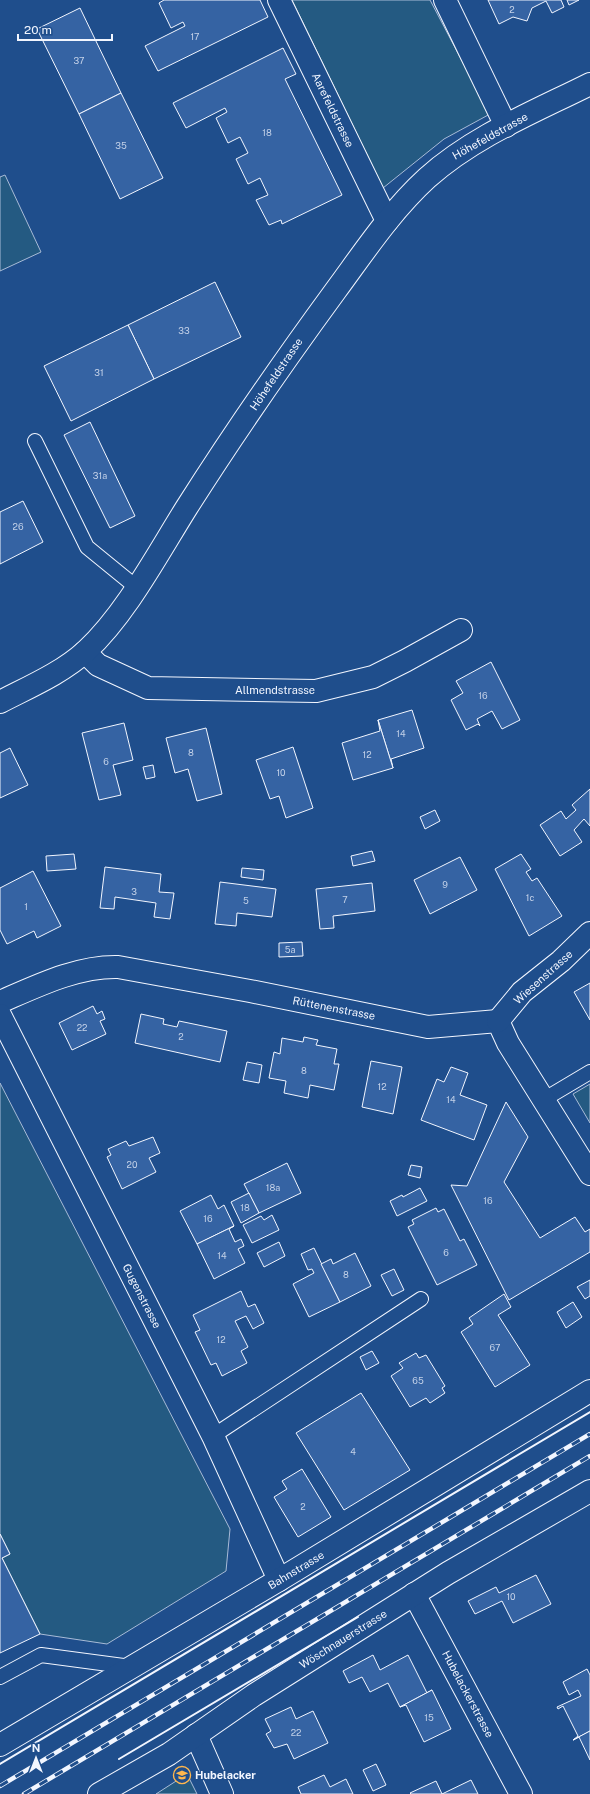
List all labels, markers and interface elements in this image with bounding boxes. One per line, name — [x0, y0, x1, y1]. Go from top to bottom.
house number: 2 — [509, 4, 515, 15]
scale bar — [18, 16, 112, 42]
text: 20 m — [24, 23, 52, 37]
house number: 17 — [190, 31, 200, 42]
house number: 37 — [74, 55, 84, 66]
street label: Aarefeldstrasse — [310, 71, 356, 149]
street label: Höhefeldstrasse — [450, 110, 530, 162]
house number: 18 — [262, 127, 272, 138]
house number: 35 — [115, 140, 127, 151]
house number: 33 — [178, 325, 190, 336]
street label: Höhefeldstrasse — [247, 336, 305, 412]
house number: 31 — [94, 367, 104, 378]
house number: 31a — [93, 470, 107, 481]
house number: 26 — [13, 521, 24, 532]
street label: Allmendstrasse — [235, 684, 315, 696]
house number: 16 — [478, 690, 488, 701]
house number: 14 — [396, 728, 406, 739]
house number: 8 — [188, 747, 194, 758]
house number: 12 — [362, 749, 372, 760]
house number: 6 — [103, 756, 109, 767]
house number: 10 — [276, 767, 286, 778]
house number: 9 — [442, 879, 448, 890]
house number: 3 — [131, 886, 137, 897]
house number: 1c — [526, 892, 534, 903]
house number: 7 — [342, 894, 348, 905]
house number: 5 — [243, 895, 249, 906]
house number: 1 — [24, 901, 28, 912]
house number: 5a — [285, 944, 295, 955]
street label: Wiesenstrasse — [511, 948, 575, 1006]
street label: Rüttenenstrasse — [292, 994, 376, 1022]
house number: 22 — [77, 1022, 87, 1033]
house number: 2 — [178, 1031, 184, 1042]
house number: 8 — [301, 1065, 307, 1076]
house number: 12 — [377, 1081, 387, 1092]
house number: 14 — [446, 1094, 456, 1105]
house number: 20 — [127, 1159, 138, 1170]
house number: 18a — [266, 1182, 280, 1193]
house number: 16 — [483, 1195, 493, 1206]
house number: 18 — [240, 1202, 250, 1213]
house number: 16 — [203, 1213, 213, 1224]
house number: 6 — [443, 1247, 449, 1258]
house number: 14 — [217, 1250, 227, 1261]
street label: Gugenstrasse — [121, 1262, 163, 1330]
house number: 8 — [343, 1269, 349, 1280]
house number: 12 — [216, 1334, 226, 1345]
house number: 67 — [490, 1342, 500, 1353]
house number: 65 — [412, 1375, 424, 1386]
house number: 4 — [350, 1446, 356, 1457]
house number: 2 — [300, 1501, 306, 1512]
street label: Bahnstrasse — [266, 1549, 326, 1591]
house number: 10 — [506, 1591, 516, 1602]
street label: Wöschnauerstrasse — [297, 1607, 389, 1671]
street label: Hubelackerstrasse — [440, 1649, 496, 1739]
house number: 15 — [424, 1712, 434, 1723]
house number: 22 — [291, 1727, 301, 1738]
north arrow — [16, 1738, 56, 1778]
text: N — [32, 1742, 40, 1754]
school or university icon: Hubelacker — [172, 1765, 192, 1785]
place label: Hubelacker — [195, 1769, 256, 1781]

